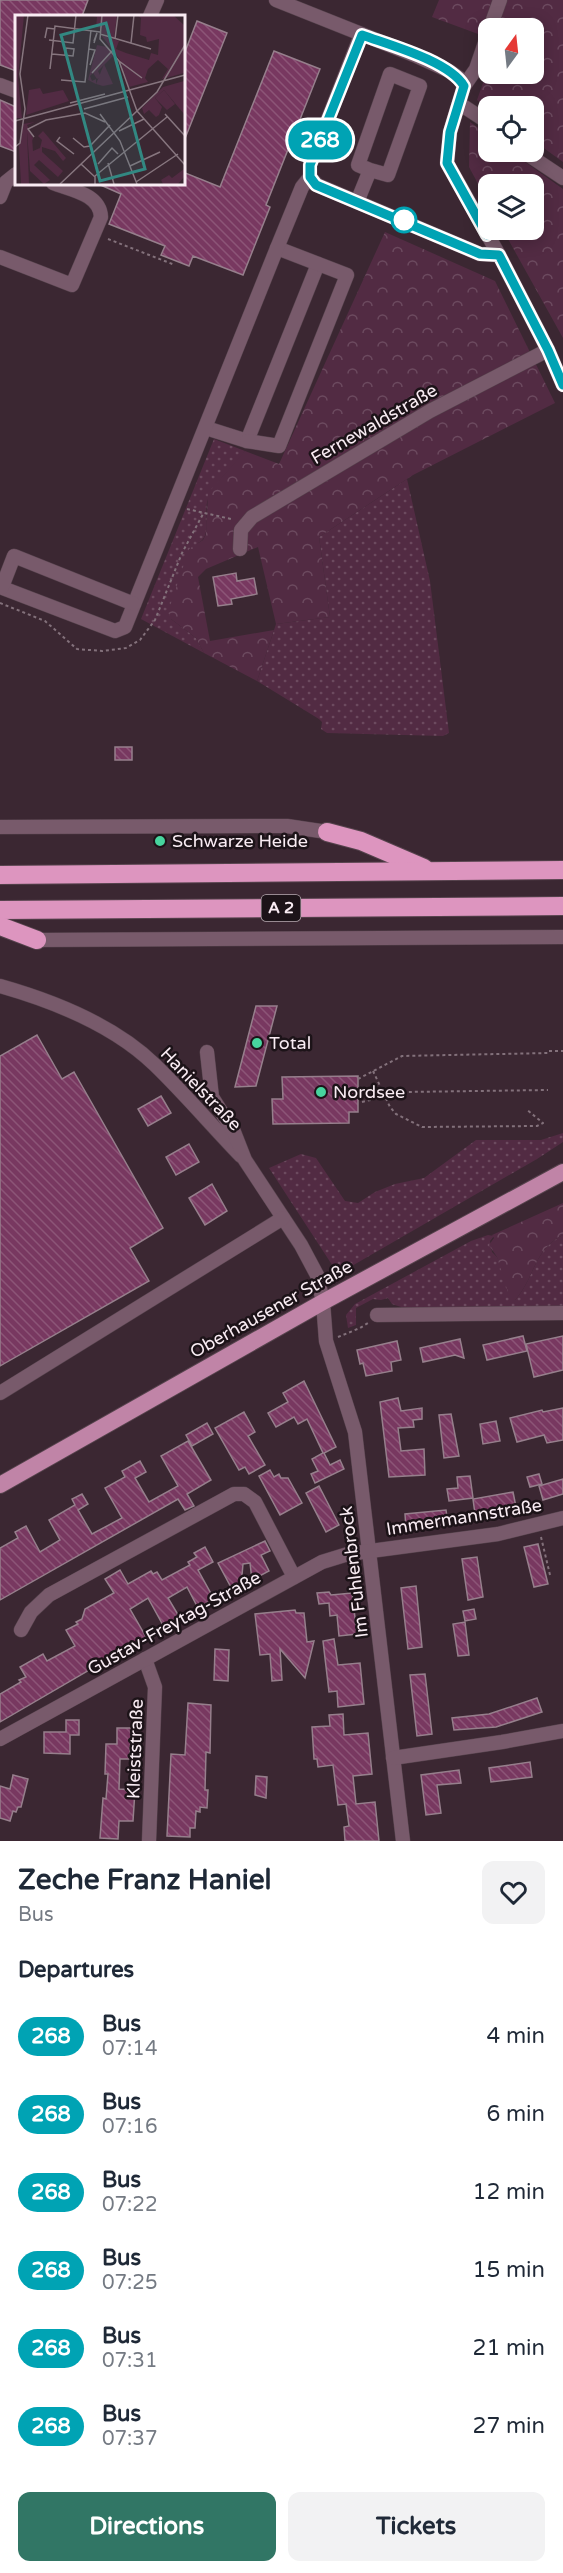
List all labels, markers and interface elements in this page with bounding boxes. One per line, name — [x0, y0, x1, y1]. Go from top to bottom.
inset map — [15, 15, 184, 184]
north arrow — [478, 18, 544, 84]
map controls — [478, 18, 544, 240]
button: locate — [478, 96, 544, 162]
line badge: 268 — [286, 120, 354, 160]
text: 268 — [300, 128, 340, 153]
button: layers — [478, 174, 544, 240]
unlabelled marker — [391, 207, 417, 233]
street label: Fernewaldstraße — [307, 379, 441, 469]
place label: Schwarze Heide — [172, 830, 308, 852]
marker: Schwarze Heide — [153, 834, 167, 848]
road number: A 2 — [262, 895, 300, 921]
place label: Total — [269, 1032, 311, 1054]
marker: Total — [250, 1036, 264, 1050]
street label: Hanielstraße — [156, 1043, 246, 1135]
place label: Nordsee — [333, 1081, 405, 1103]
marker: Nordsee — [314, 1085, 328, 1099]
street label: Oberhausener Straße — [186, 1255, 356, 1363]
street label: Immermannstraße — [385, 1494, 543, 1540]
street label: Im Fuhlenbrock — [335, 1505, 373, 1639]
street label: Gustav-Freytag-Straße — [83, 1566, 265, 1680]
street label: Kleiststraße — [122, 1699, 148, 1799]
button: heart — [482, 1861, 545, 1924]
text: Zeche Franz Haniel — [18, 1863, 272, 1897]
text: Bus — [18, 1903, 54, 1927]
text: Departures — [18, 1957, 134, 1983]
text: Bus — [102, 2011, 141, 2037]
text: 4 min — [486, 2023, 545, 2049]
text: 268 — [31, 2024, 71, 2049]
text: 07:14 — [102, 2037, 157, 2061]
text: Bus — [102, 2089, 141, 2115]
text: 6 min — [486, 2101, 545, 2127]
text: 268 — [31, 2102, 71, 2127]
text: 07:16 — [102, 2115, 157, 2139]
text: Bus — [102, 2167, 141, 2193]
text: 12 min — [473, 2179, 545, 2205]
text: 268 — [31, 2180, 71, 2205]
text: 07:22 — [102, 2193, 157, 2217]
text: Bus — [102, 2245, 141, 2271]
text: 15 min — [473, 2257, 545, 2283]
text: 268 — [31, 2258, 71, 2283]
text: 07:25 — [102, 2271, 157, 2295]
text: Bus — [102, 2323, 141, 2349]
text: 21 min — [473, 2335, 545, 2361]
text: 268 — [31, 2336, 71, 2361]
text: 07:31 — [102, 2349, 157, 2373]
text: Bus — [102, 2401, 141, 2427]
text: 27 min — [473, 2413, 545, 2439]
text: 268 — [31, 2414, 71, 2439]
text: 07:37 — [102, 2427, 157, 2451]
button: Directions — [18, 2492, 276, 2561]
button: Tickets — [288, 2492, 545, 2561]

